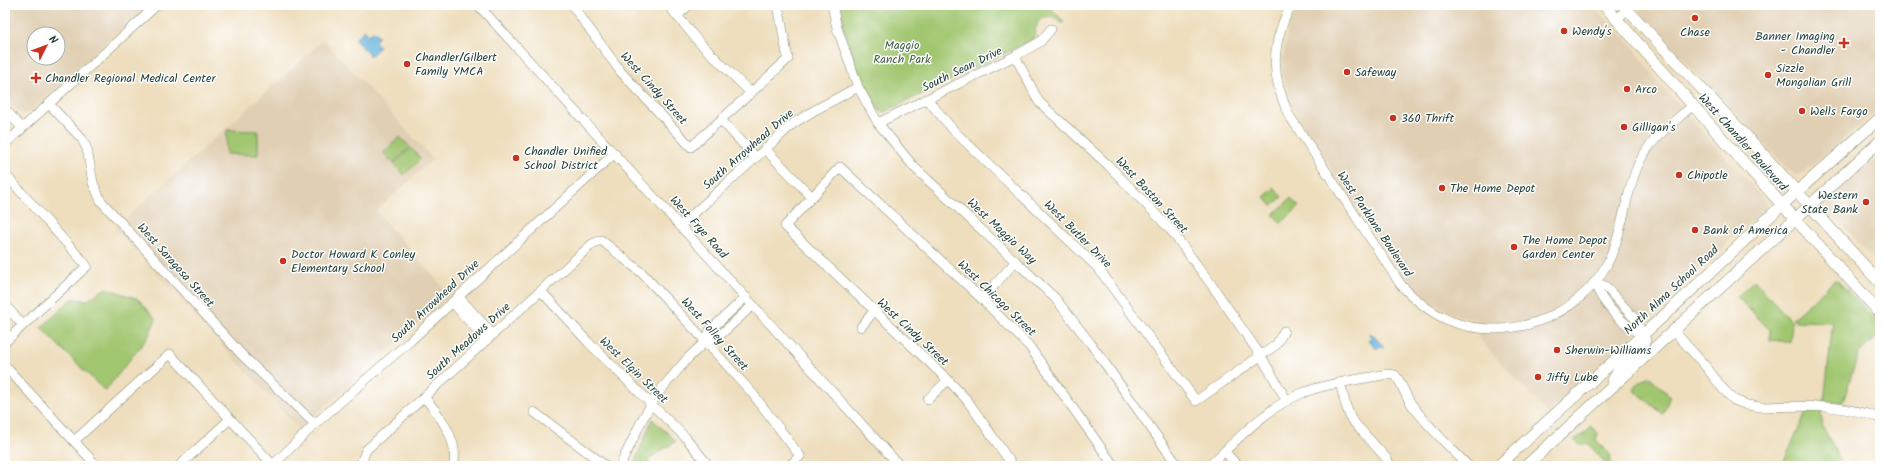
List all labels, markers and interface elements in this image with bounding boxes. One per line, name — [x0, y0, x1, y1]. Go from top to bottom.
marker: Chase — [1690, 13, 1700, 23]
place label: Wendy's — [1572, 22, 1612, 41]
place label: Chase — [1680, 23, 1710, 42]
north arrow — [26, 26, 66, 66]
marker: Wendy's — [1559, 26, 1569, 36]
place label: Banner Imaging - Chandler — [1755, 27, 1836, 60]
text: N — [44, 31, 62, 49]
park label: Maggio Ranch Park — [873, 36, 931, 69]
marker: Banner Imaging - Chandler — [1838, 37, 1850, 49]
street label: South Sean Drive — [919, 42, 1006, 97]
place label: Chandler/Gilbert Family YMCA — [415, 48, 497, 81]
street label: West Cindy Street — [616, 48, 692, 129]
marker: Chandler/Gilbert Family YMCA — [402, 59, 412, 69]
place label: Sizzle Mongolian Grill — [1776, 59, 1851, 92]
place label: Safeway — [1355, 63, 1397, 82]
marker: Safeway — [1342, 67, 1352, 77]
place label: Chandler Regional Medical Center — [45, 69, 216, 88]
marker: Sizzle Mongolian Grill — [1763, 70, 1773, 80]
marker: Chandler Regional Medical Center — [30, 72, 42, 84]
place label: Arco — [1635, 80, 1657, 99]
marker: Arco — [1622, 84, 1632, 94]
street label: West Chandler Boulevard — [1693, 89, 1793, 196]
place label: Wells Fargo — [1810, 102, 1868, 121]
street label: South Arrowhead Drive — [699, 104, 799, 194]
marker: Wells Fargo — [1797, 106, 1807, 116]
place label: 360 Thrift — [1401, 109, 1455, 128]
marker: 360 Thrift — [1388, 113, 1398, 123]
place label: Gilligan's — [1632, 118, 1676, 137]
marker: Gilligan's — [1619, 122, 1629, 132]
place label: Chandler Unified School District — [524, 142, 608, 175]
marker: Chandler Unified School District — [511, 153, 521, 163]
street label: West Boston Street — [1111, 153, 1193, 238]
place label: Chipotle — [1687, 166, 1728, 185]
street label: West Parklane Boulevard — [1332, 168, 1418, 282]
marker: Chipotle — [1674, 170, 1684, 180]
place label: The Home Depot — [1450, 179, 1536, 198]
marker: The Home Depot — [1437, 183, 1447, 193]
place label: Western State Bank — [1801, 186, 1858, 219]
street label: West Frye Road — [665, 191, 733, 264]
street label: West Maggio Way — [962, 194, 1041, 269]
street label: West Butler Drive — [1039, 196, 1116, 273]
marker: Western State Bank — [1861, 197, 1871, 207]
street label: West Saragosa Street — [132, 219, 219, 312]
place label: Bank of America — [1703, 221, 1788, 240]
marker: Bank of America — [1690, 225, 1700, 235]
place label: The Home Depot Garden Center — [1522, 231, 1608, 264]
street label: North Alma School Road — [1619, 240, 1724, 340]
marker: The Home Depot Garden Center — [1509, 242, 1519, 252]
place label: Doctor Howard K Conley Elementary School — [291, 245, 416, 278]
street label: South Arrowhead Drive — [387, 255, 484, 348]
marker: Doctor Howard K Conley Elementary School — [278, 256, 288, 266]
street label: West Chicago Street — [953, 256, 1041, 341]
street label: West Folley Street — [676, 293, 753, 376]
street label: West Cindy Street — [872, 294, 953, 371]
street label: South Meadows Drive — [422, 298, 515, 385]
street label: West Elgin Street — [595, 332, 673, 409]
place label: Sherwin-Williams — [1565, 341, 1651, 360]
marker: Sherwin-Williams — [1552, 345, 1562, 355]
place label: Jiffy Lube — [1546, 368, 1599, 387]
marker: Jiffy Lube — [1533, 372, 1543, 382]

